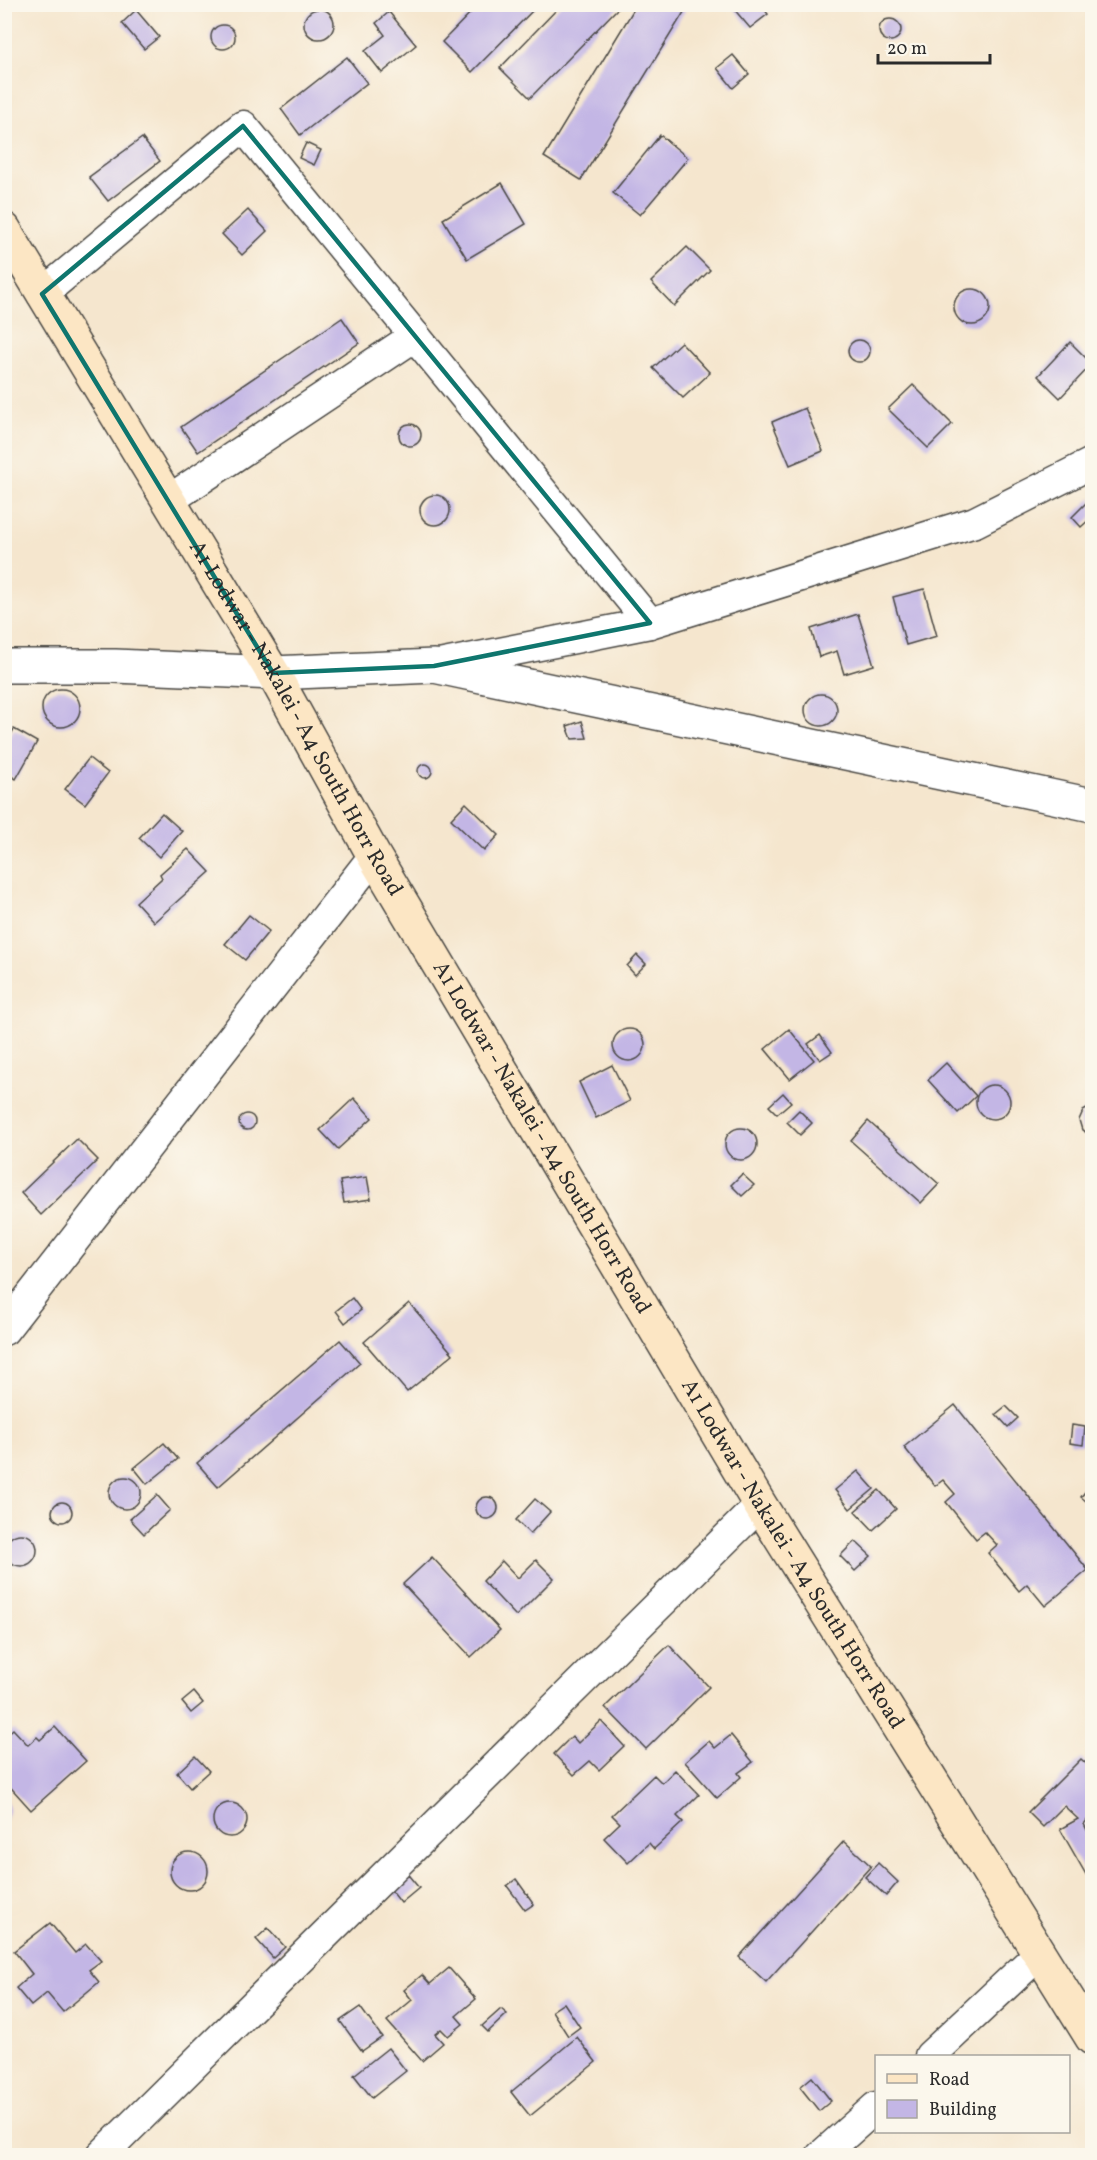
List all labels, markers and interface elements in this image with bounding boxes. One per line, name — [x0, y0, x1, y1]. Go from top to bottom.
scale bar — [878, 27, 990, 65]
text: 20 m — [887, 37, 927, 62]
street label: A1 Lodwar - Nakalei - A4 South Horr Road — [181, 535, 410, 902]
street label: A1 Lodwar - Nakalei - A4 South Horr Road — [425, 955, 659, 1320]
street label: A1 Lodwar - Nakalei - A4 South Horr Road — [673, 1373, 911, 1735]
legend — [875, 2055, 1070, 2133]
text: Road — [929, 2068, 970, 2093]
text: Building — [929, 2098, 997, 2123]

